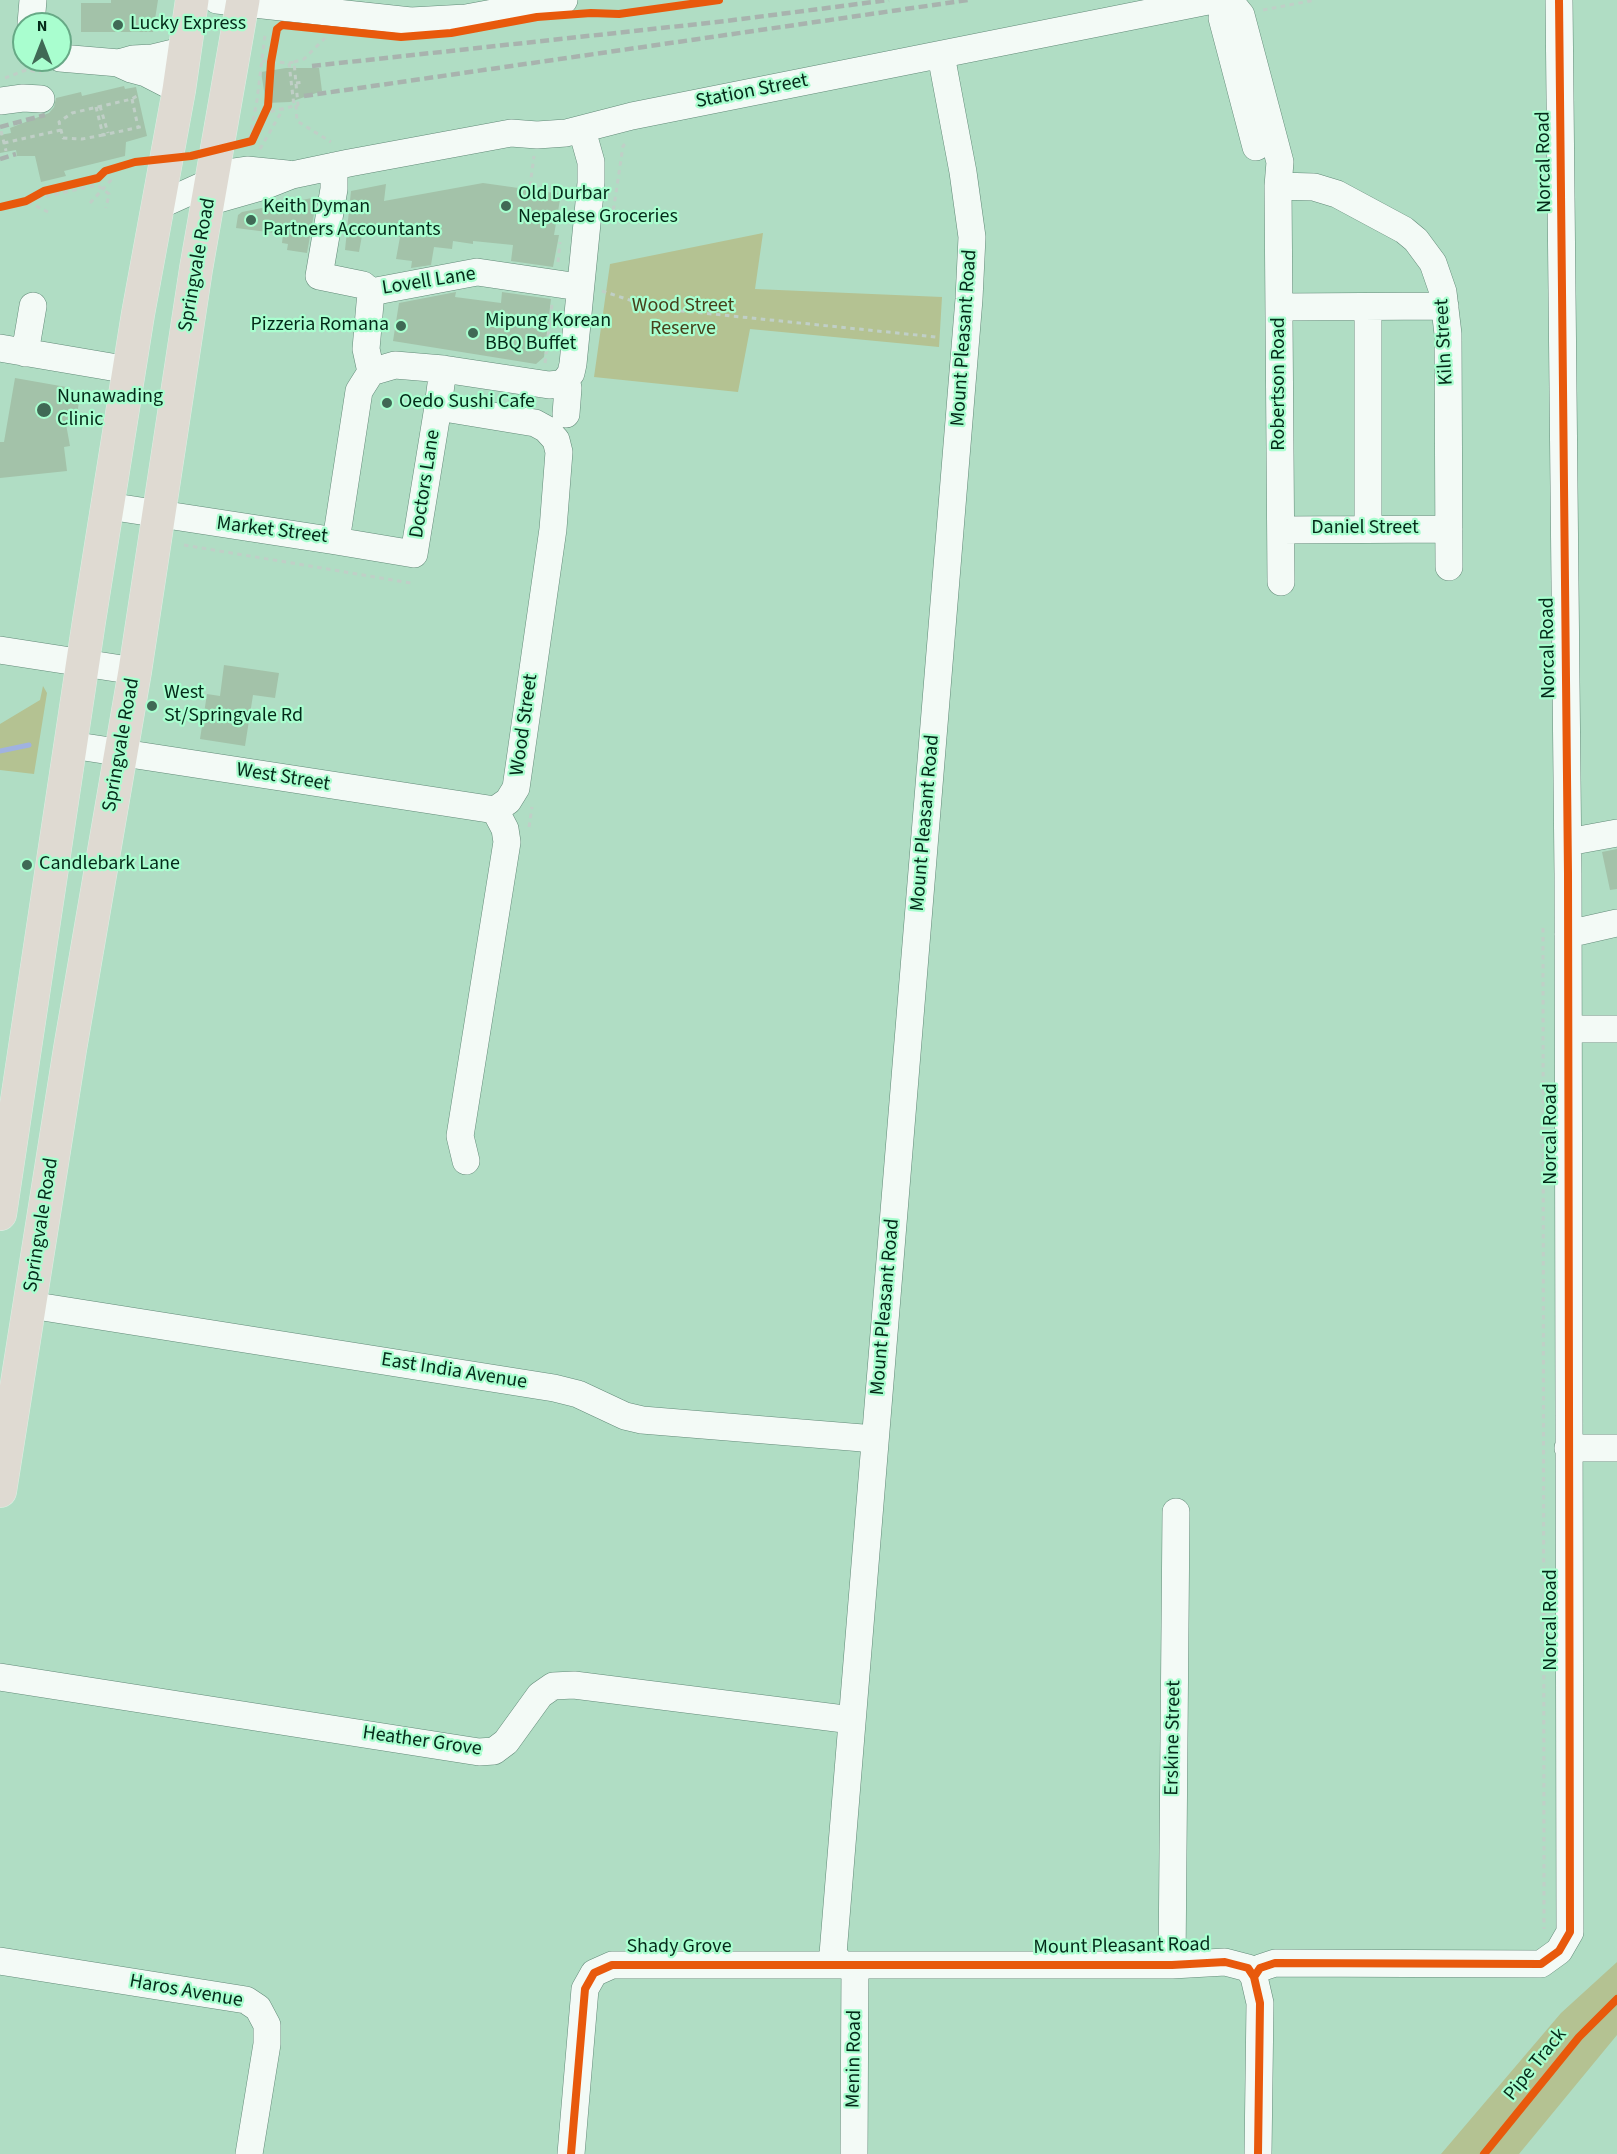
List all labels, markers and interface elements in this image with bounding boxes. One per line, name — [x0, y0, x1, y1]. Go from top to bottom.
north arrow — [12, 12, 72, 72]
place label: Lucky Express — [130, 13, 246, 37]
text: N — [37, 15, 47, 37]
marker: Lucky Express — [111, 18, 125, 32]
street label: Station Street — [694, 69, 810, 115]
street label: Norcal Road — [1532, 111, 1558, 213]
place label: Old Durbar Nepalese Groceries — [518, 183, 678, 230]
street label: Springvale Road — [174, 196, 222, 334]
place label: Keith Dyman Partners Accountants — [263, 196, 441, 243]
marker: Old Durbar Nepalese Groceries — [499, 199, 513, 213]
marker: Keith Dyman Partners Accountants — [244, 213, 258, 227]
street label: Mount Pleasant Road — [947, 249, 983, 427]
street label: Lovell Lane — [381, 263, 477, 301]
park label: Wood Street Reserve — [632, 295, 734, 342]
street label: Kiln Street — [1431, 298, 1459, 386]
place label: Mipung Korean BBQ Buffet — [485, 310, 611, 357]
place label: Pizzeria Romana — [250, 314, 389, 338]
street label: Robertson Road — [1268, 317, 1292, 451]
marker: Pizzeria Romana — [394, 319, 408, 333]
marker: Mipung Korean BBQ Buffet — [466, 326, 480, 340]
place label: Nunawading Clinic — [57, 386, 163, 433]
place label: Oedo Sushi Cafe — [399, 391, 535, 415]
marker: Oedo Sushi Cafe — [380, 396, 394, 410]
marker: Nunawading Clinic — [35, 401, 53, 419]
street label: Doctors Lane — [406, 428, 446, 540]
street label: Market Street — [215, 512, 329, 550]
street label: Daniel Street — [1311, 517, 1419, 541]
street label: Norcal Road — [1536, 597, 1562, 699]
street label: Wood Street — [506, 673, 544, 777]
street label: Springvale Road — [98, 676, 146, 814]
place label: West St/Springvale Rd — [164, 682, 303, 729]
marker: West St/Springvale Rd — [145, 699, 159, 713]
street label: Mount Pleasant Road — [906, 734, 946, 912]
street label: West Street — [234, 759, 332, 797]
place label: Candlebark Lane — [39, 853, 180, 877]
marker: Candlebark Lane — [20, 858, 34, 872]
street label: Norcal Road — [1540, 1083, 1564, 1185]
street label: Springvale Road — [20, 1156, 64, 1294]
street label: Mount Pleasant Road — [866, 1218, 906, 1396]
street label: East India Avenue — [379, 1349, 529, 1395]
street label: Norcal Road — [1540, 1569, 1564, 1671]
street label: Erskine Street — [1161, 1680, 1187, 1796]
street label: Heather Grove — [361, 1722, 483, 1762]
street label: Mount Pleasant Road — [1033, 1933, 1211, 1961]
street label: Shady Grove — [626, 1936, 732, 1960]
street label: Haros Avenue — [127, 1970, 245, 2014]
street label: Menin Road — [842, 2010, 868, 2108]
street label: Pipe Track — [1499, 2024, 1573, 2106]

